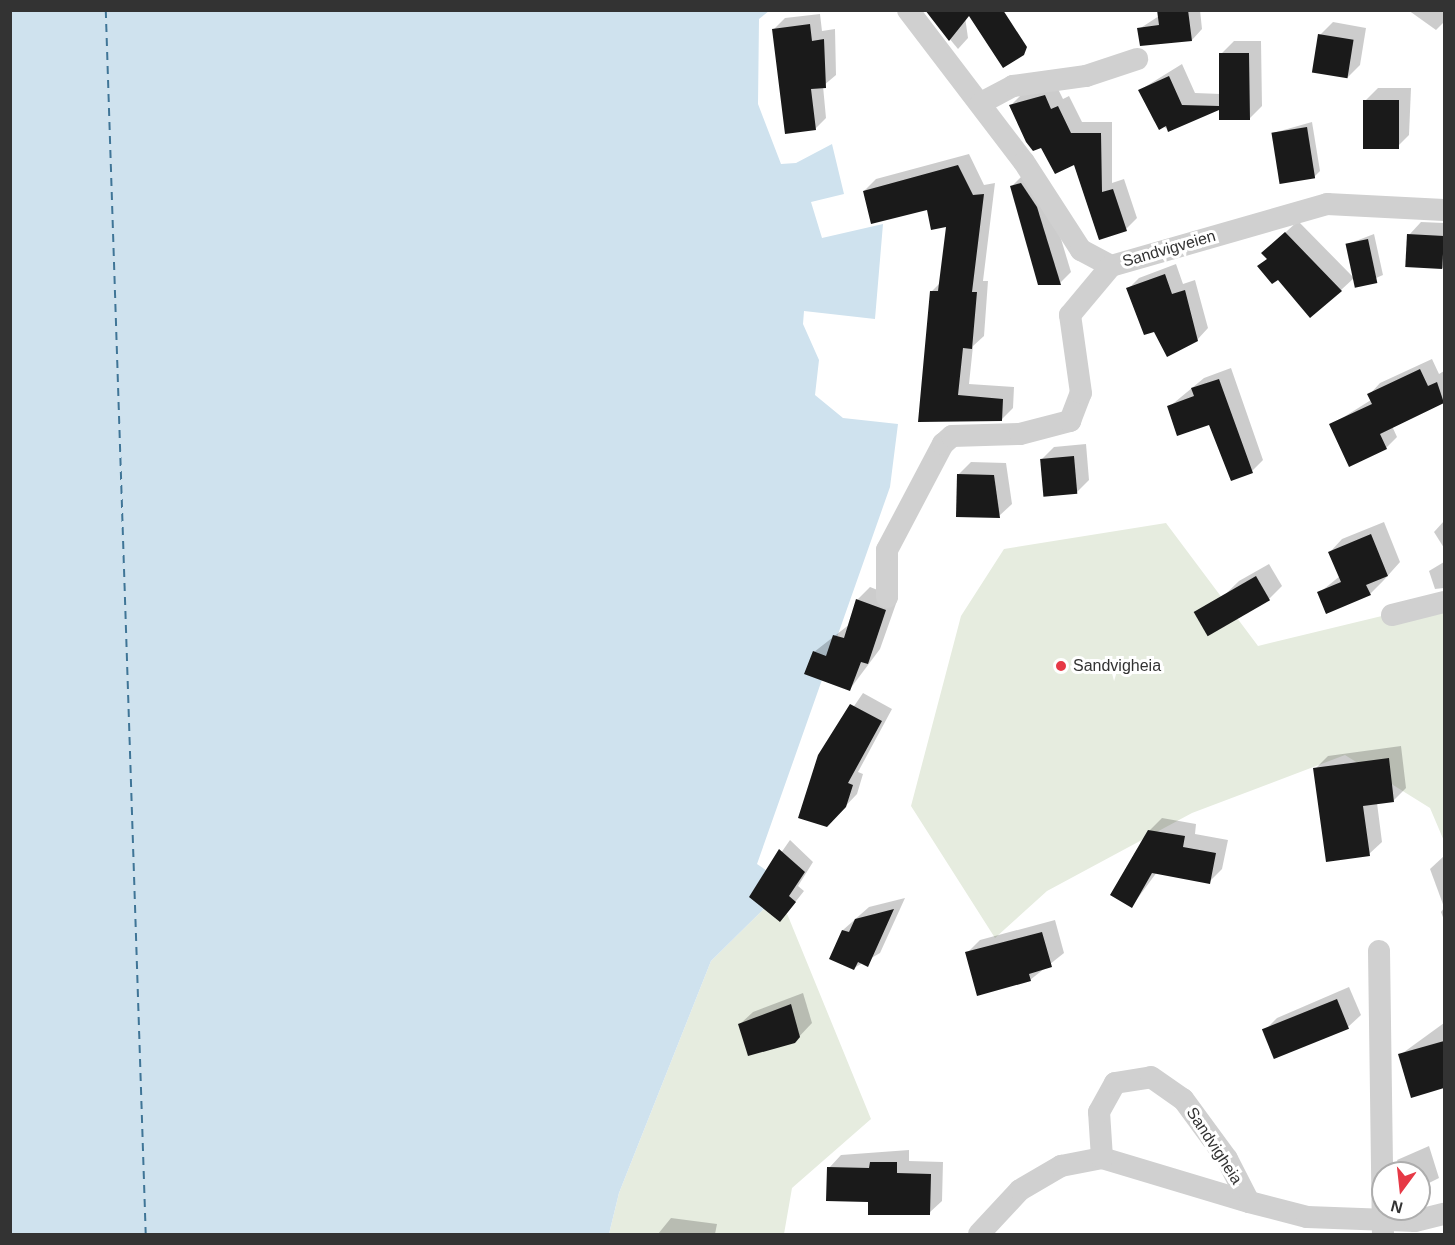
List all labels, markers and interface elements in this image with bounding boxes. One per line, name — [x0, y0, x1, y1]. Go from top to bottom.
street label: Sandvigveien — [1120, 227, 1218, 271]
place label: Sandvigheia — [1073, 656, 1161, 676]
marker: Sandvigheia — [1054, 659, 1068, 673]
street label: Sandvigheia — [1182, 1104, 1246, 1188]
north arrow — [1371, 1161, 1431, 1221]
text: N — [1389, 1197, 1405, 1217]

